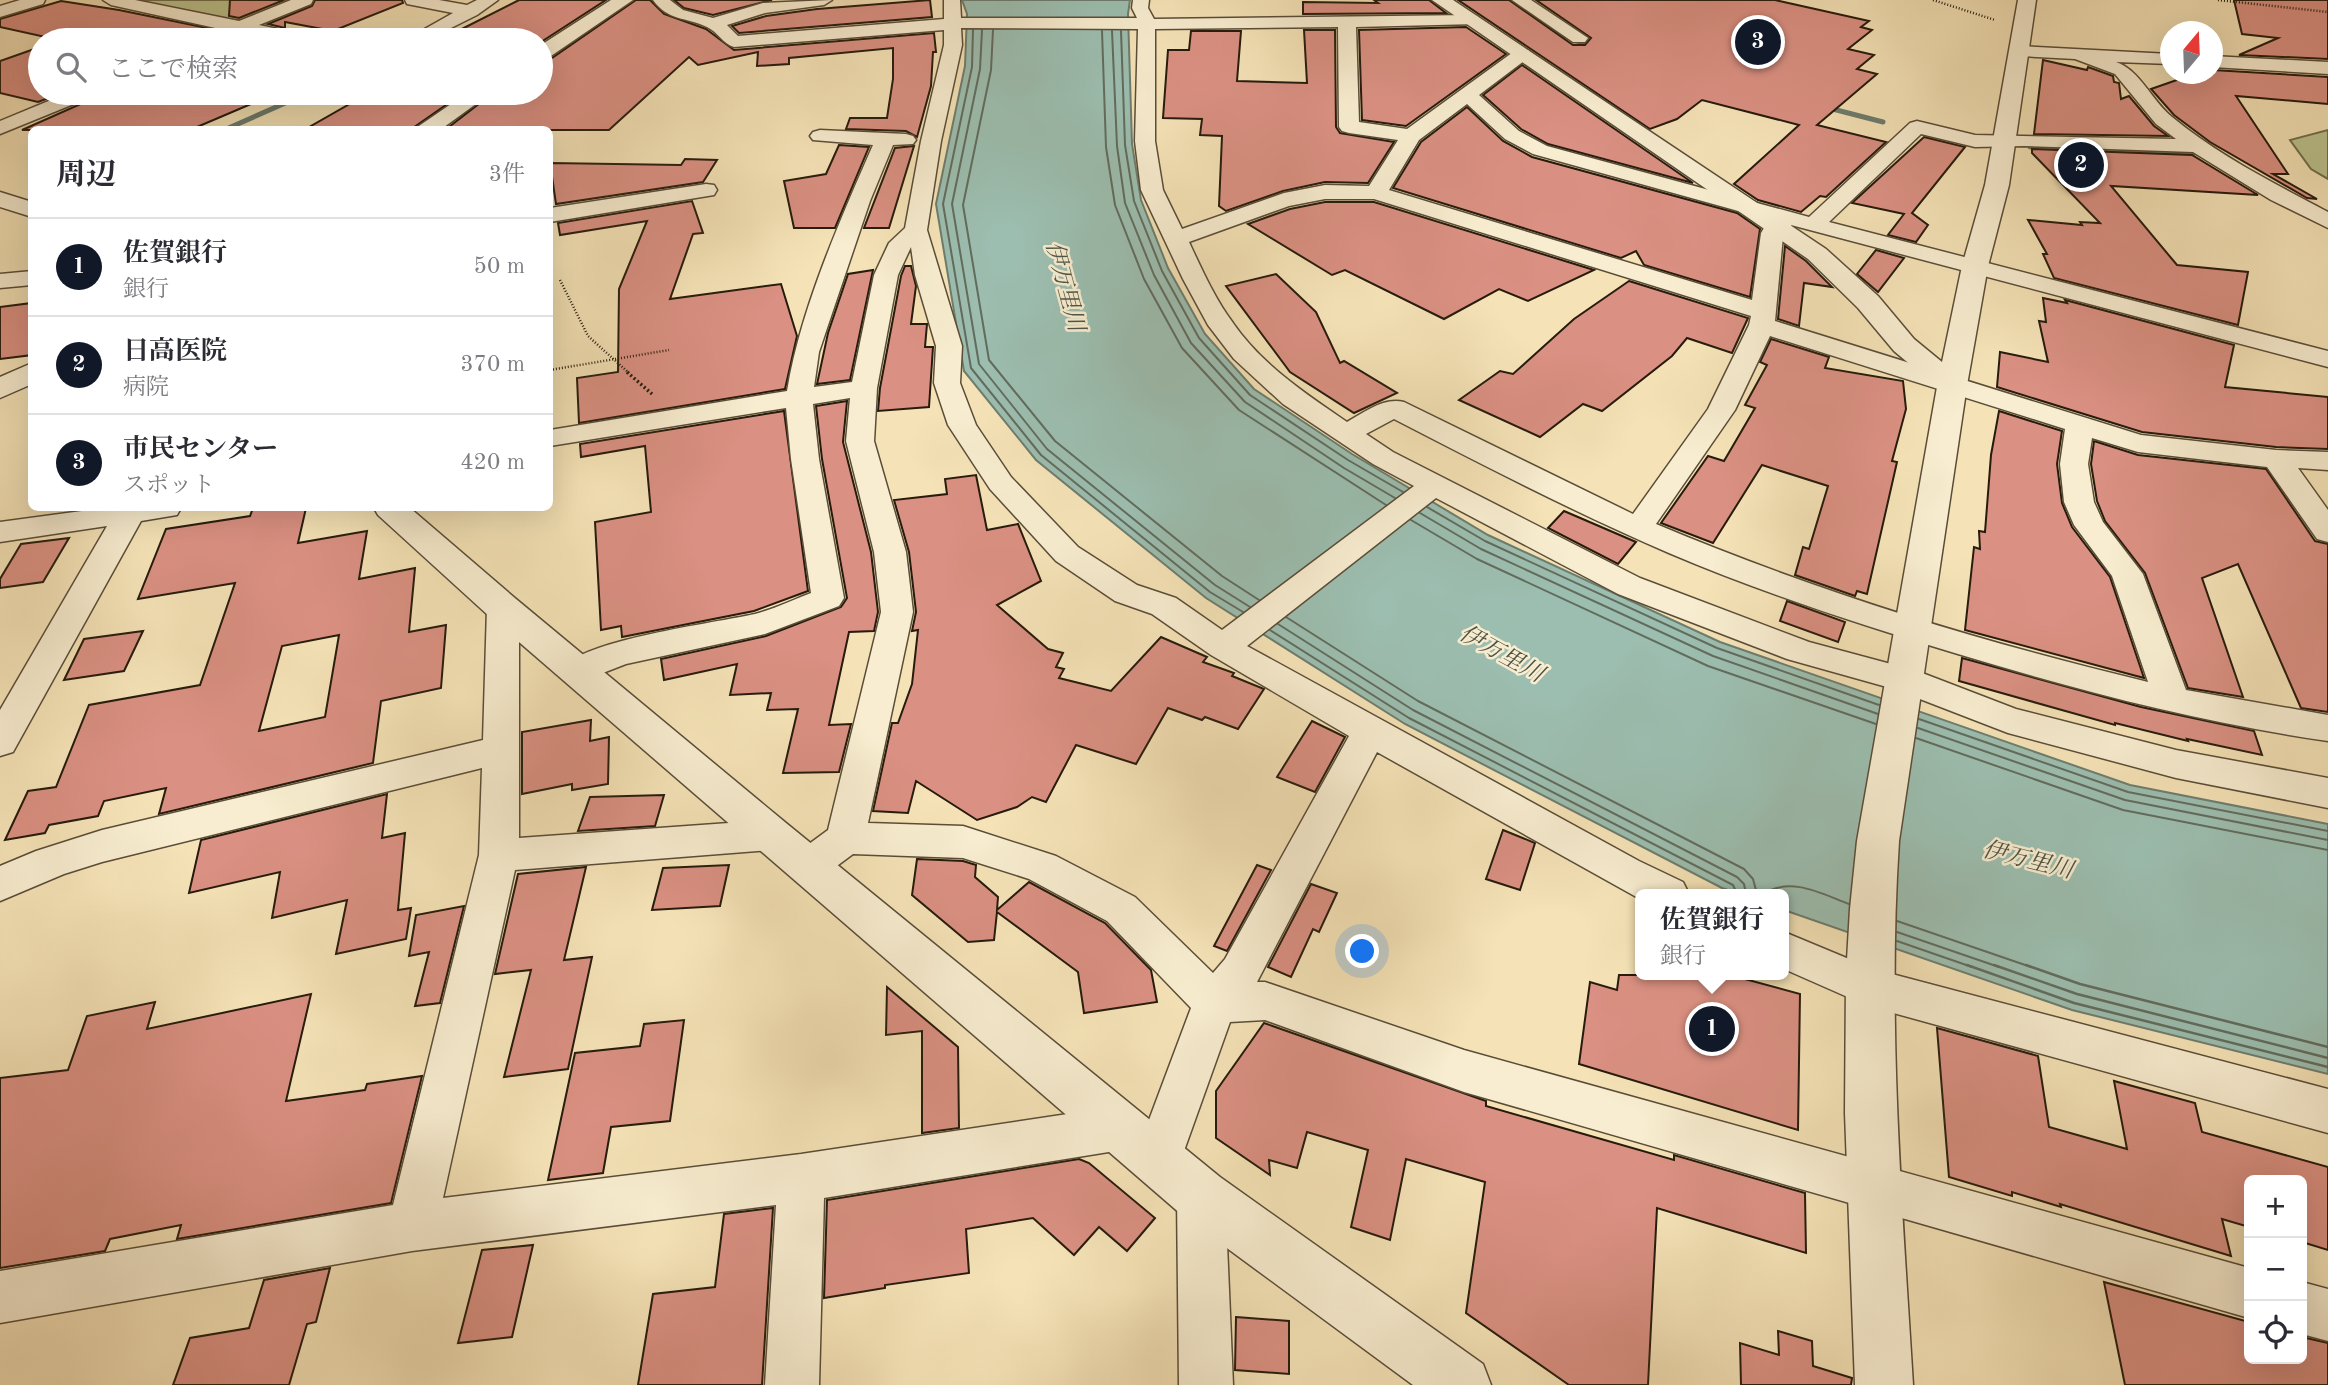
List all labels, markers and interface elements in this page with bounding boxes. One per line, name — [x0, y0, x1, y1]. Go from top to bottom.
pin: 3 — [1735, 16, 1781, 68]
north arrow — [2160, 21, 2223, 84]
search box — [28, 28, 553, 105]
icon: search — [52, 48, 90, 86]
text: ここで検索 — [108, 57, 238, 83]
pin: 2 — [2058, 139, 2104, 191]
text: 周辺 — [56, 161, 116, 191]
text: 3件 — [489, 163, 525, 186]
water label: 伊万里川 — [1042, 238, 1090, 337]
text: 佐賀銀行 — [123, 241, 227, 267]
text: 1 — [72, 255, 86, 278]
text: 50 m — [474, 255, 525, 278]
text: 銀行 — [123, 278, 169, 301]
text: 日高医院 — [123, 339, 227, 365]
text: 2 — [72, 353, 86, 376]
text: 370 m — [460, 353, 525, 376]
text: 病院 — [123, 376, 169, 399]
text: 市民センター — [123, 437, 278, 463]
text: 3 — [72, 451, 86, 474]
text: 420 m — [460, 451, 525, 474]
text: スポット — [123, 474, 215, 497]
water label: 伊万里川 — [1455, 620, 1551, 688]
water label: 伊万里川 — [1980, 836, 2078, 883]
popup — [1635, 889, 1789, 980]
text: 佐賀銀行 — [1660, 908, 1764, 934]
your location — [1345, 934, 1379, 968]
text: 銀行 — [1660, 945, 1706, 968]
pin: 1 — [1689, 1003, 1735, 1055]
map controls — [2244, 1175, 2307, 1364]
button: + — [2244, 1175, 2307, 1238]
button: − — [2244, 1238, 2307, 1301]
button: locate — [2244, 1301, 2307, 1364]

